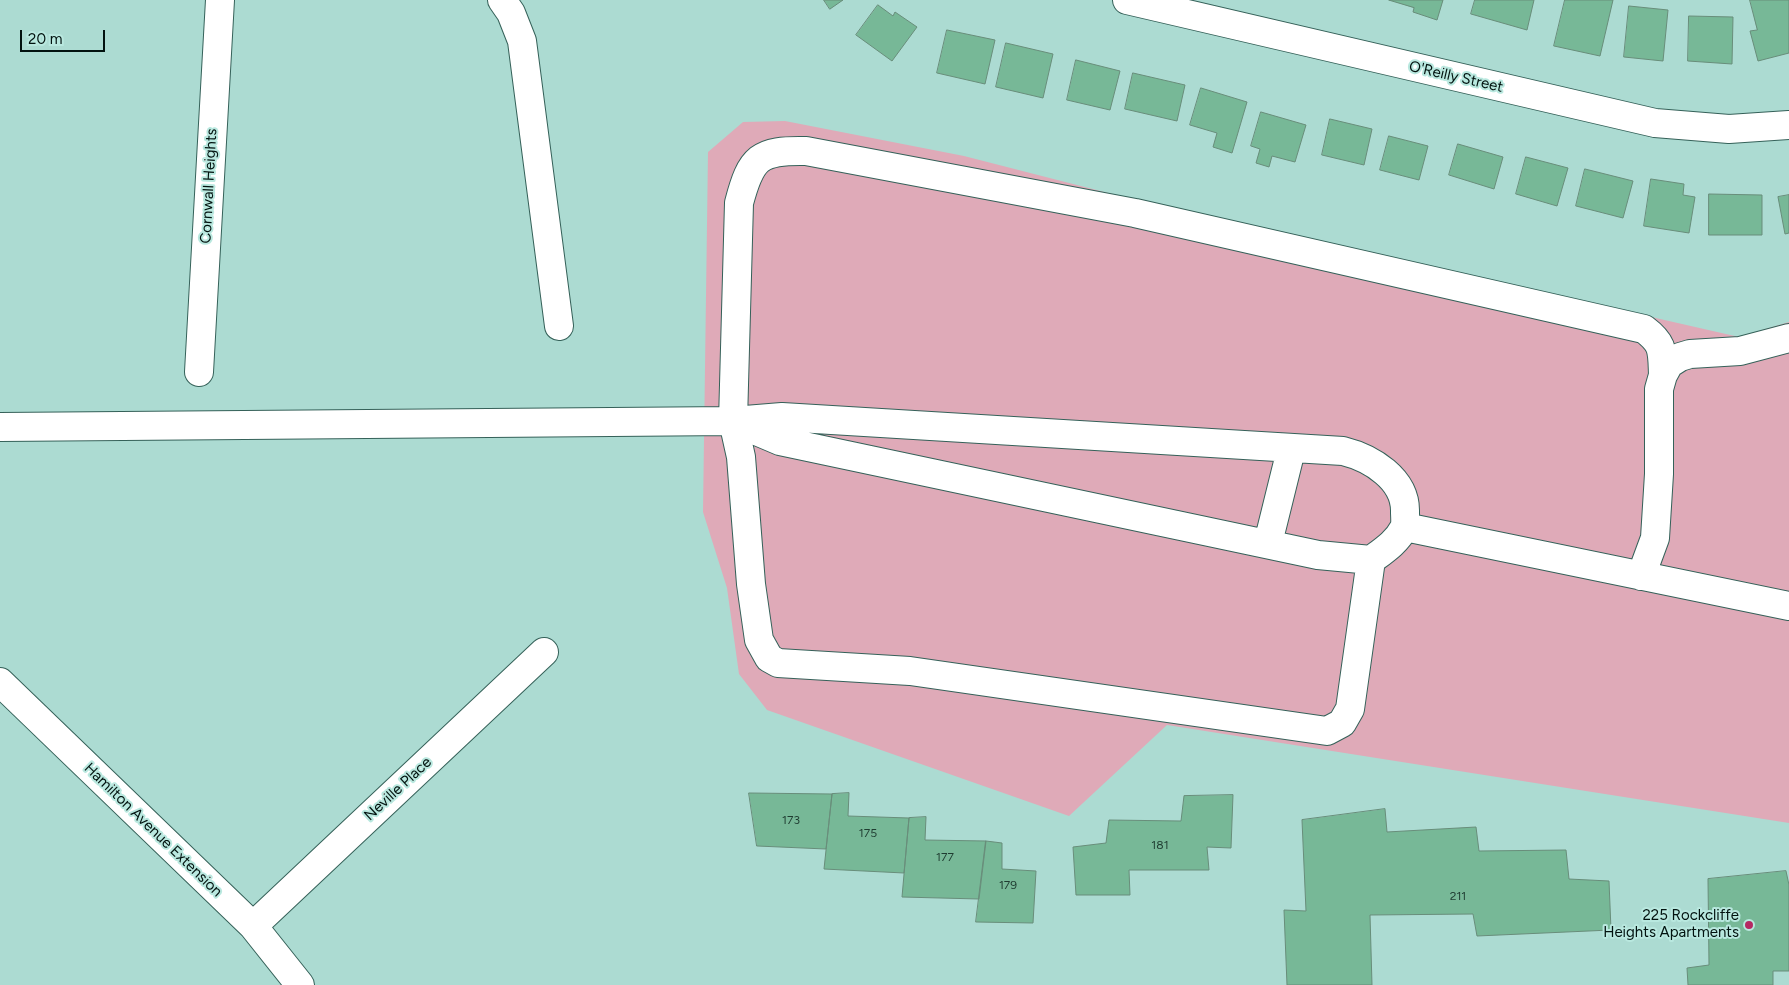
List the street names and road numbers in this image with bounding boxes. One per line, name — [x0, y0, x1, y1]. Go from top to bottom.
street label: O'Reilly Street — [1407, 57, 1505, 97]
street label: Cornwall Heights — [197, 128, 221, 244]
street label: Neville Place — [361, 753, 435, 825]
street label: Hamilton Avenue Extension — [80, 759, 226, 901]

